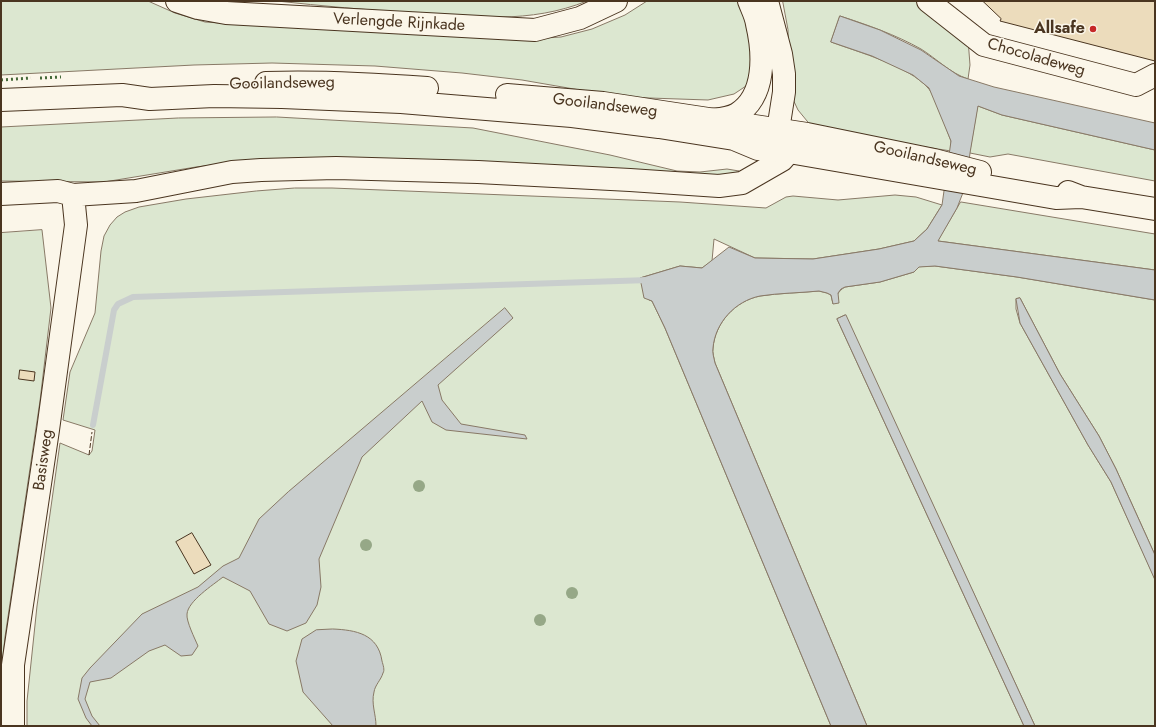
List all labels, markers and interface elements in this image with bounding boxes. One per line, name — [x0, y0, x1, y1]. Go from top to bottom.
street label: Verlengde Rijnkade — [332, 10, 466, 36]
place label: Allsafe — [1034, 19, 1085, 39]
marker: Allsafe — [1088, 24, 1098, 34]
street label: Chocoladeweg — [985, 35, 1087, 81]
street label: Gooilandseweg — [229, 73, 335, 95]
street label: Gooilandseweg — [552, 90, 658, 122]
street label: Gooilandseweg — [872, 138, 978, 180]
street label: Basisweg — [30, 428, 58, 492]

